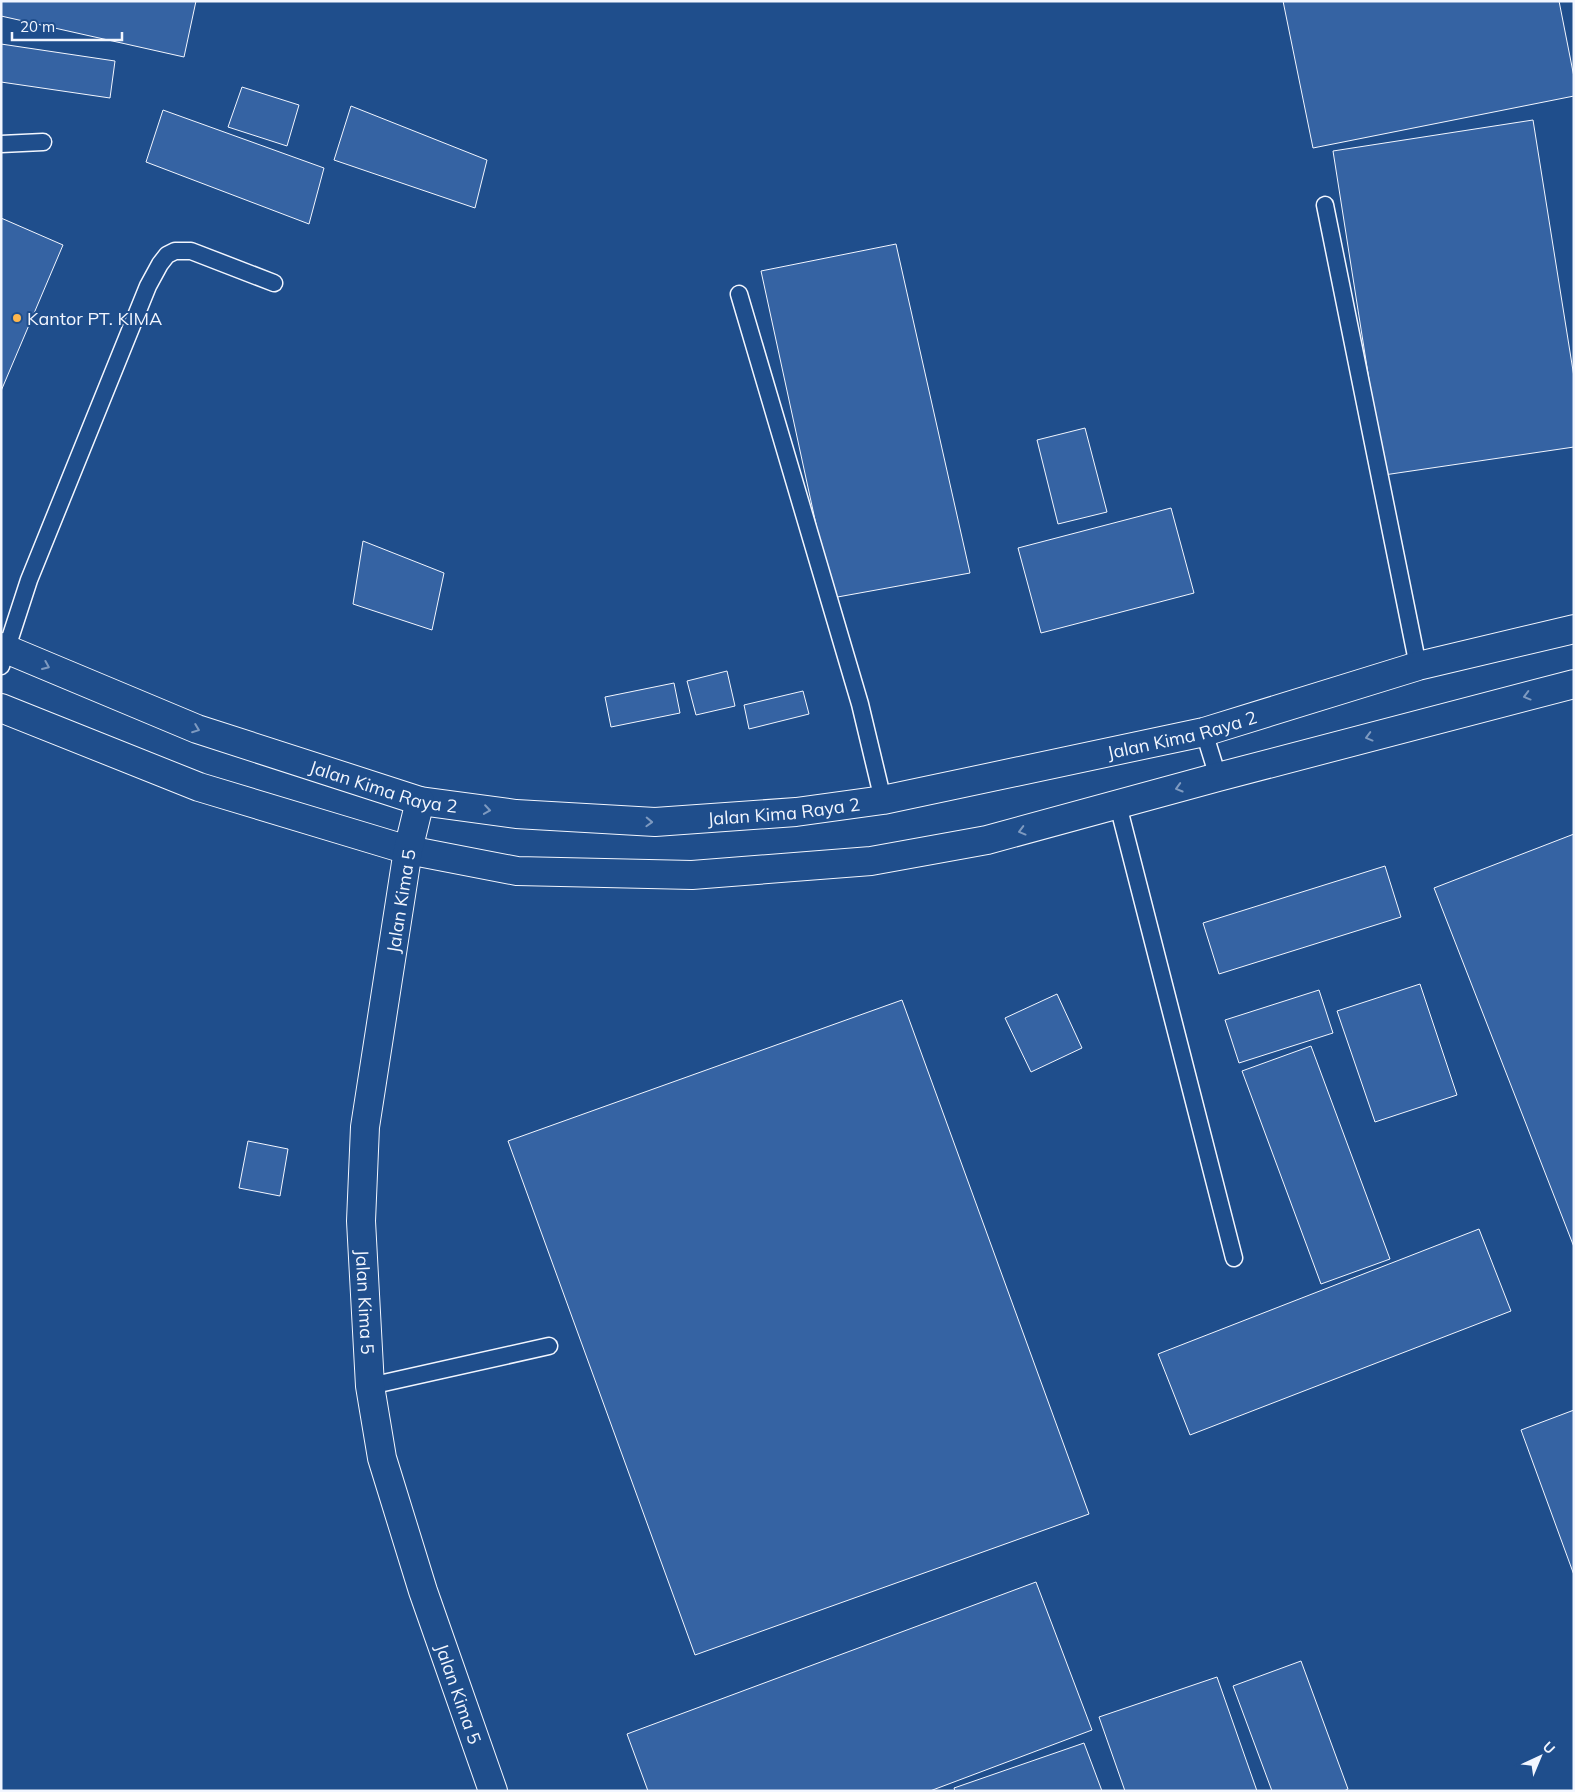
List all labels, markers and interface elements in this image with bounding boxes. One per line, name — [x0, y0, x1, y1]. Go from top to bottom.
scale bar — [12, 10, 122, 42]
text: 20 m — [20, 17, 55, 36]
place label: Kantor PT. KIMA — [27, 307, 162, 330]
marker: Kantor PT. KIMA — [11, 312, 23, 324]
one-way arrow — [41, 659, 50, 670]
one-way arrow — [1523, 691, 1531, 701]
street label: Jalan Kima Raya 2 — [1105, 705, 1259, 764]
one-way arrow — [191, 723, 200, 733]
one-way arrow — [1365, 731, 1374, 742]
street label: Jalan Kima Raya 2 — [307, 755, 459, 817]
one-way arrow — [1174, 782, 1183, 793]
street label: Jalan Kima Raya 2 — [707, 792, 861, 830]
one-way arrow — [483, 804, 491, 815]
one-way arrow — [645, 816, 653, 827]
one-way arrow — [1017, 825, 1026, 836]
street label: Jalan Kima 5 — [381, 847, 421, 955]
street label: Jalan Kima 5 — [351, 1249, 380, 1355]
street label: Jalan Kima 5 — [431, 1640, 487, 1747]
north arrow — [1515, 1732, 1565, 1782]
text: U — [1539, 1738, 1559, 1758]

